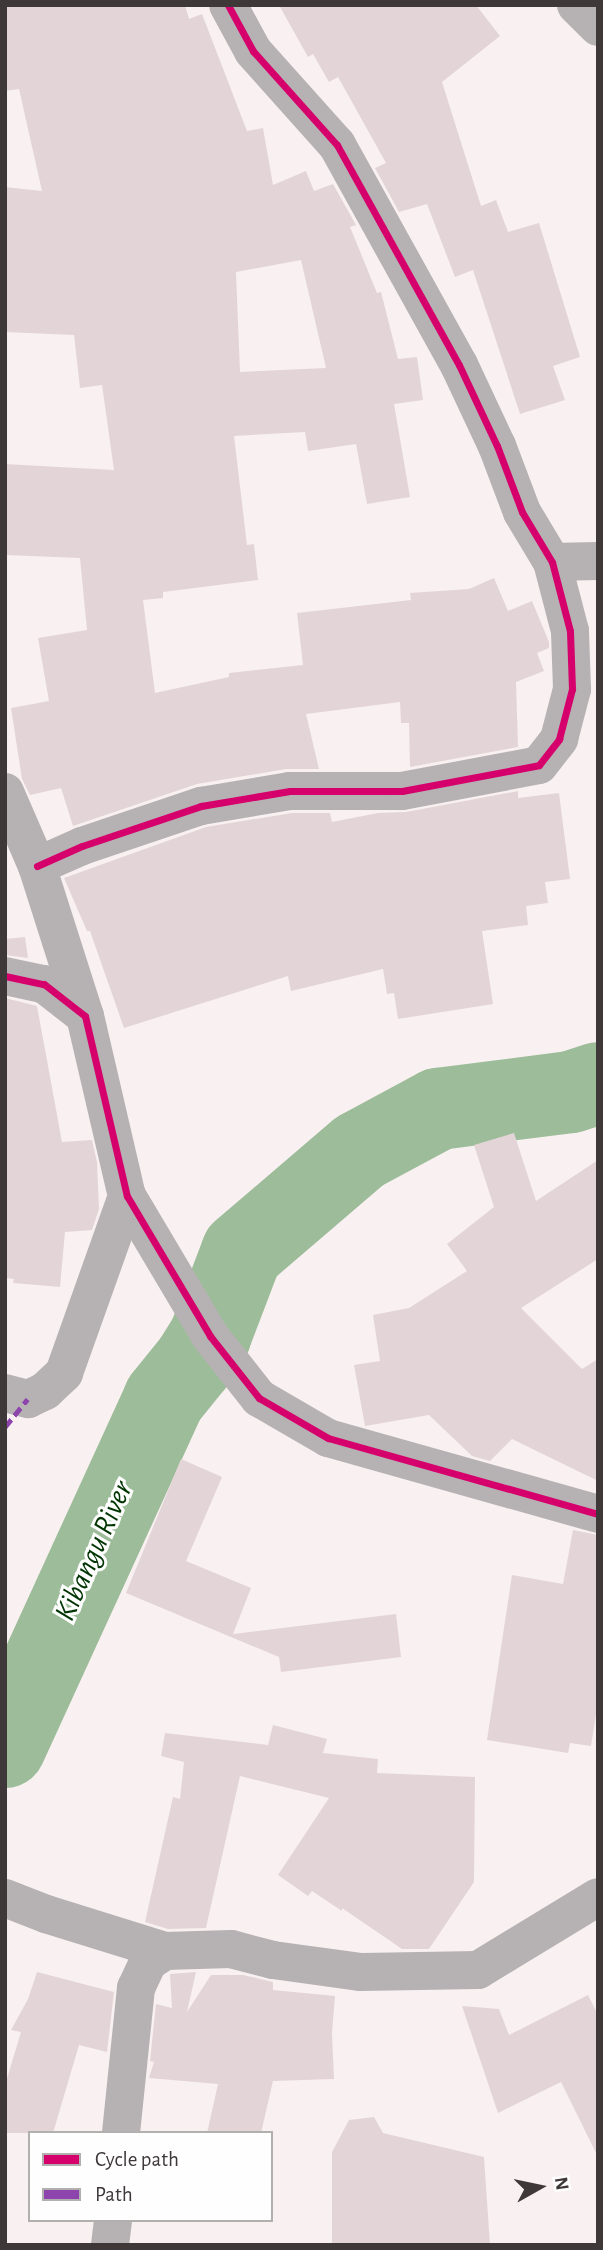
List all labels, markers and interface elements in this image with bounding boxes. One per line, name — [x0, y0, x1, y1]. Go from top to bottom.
water label: Kibangu River — [47, 1475, 141, 1627]
legend — [28, 2131, 273, 2222]
text: Cycle path — [95, 2149, 179, 2170]
north arrow — [505, 2152, 575, 2222]
text: N — [551, 2176, 572, 2192]
text: Path — [95, 2184, 133, 2205]

